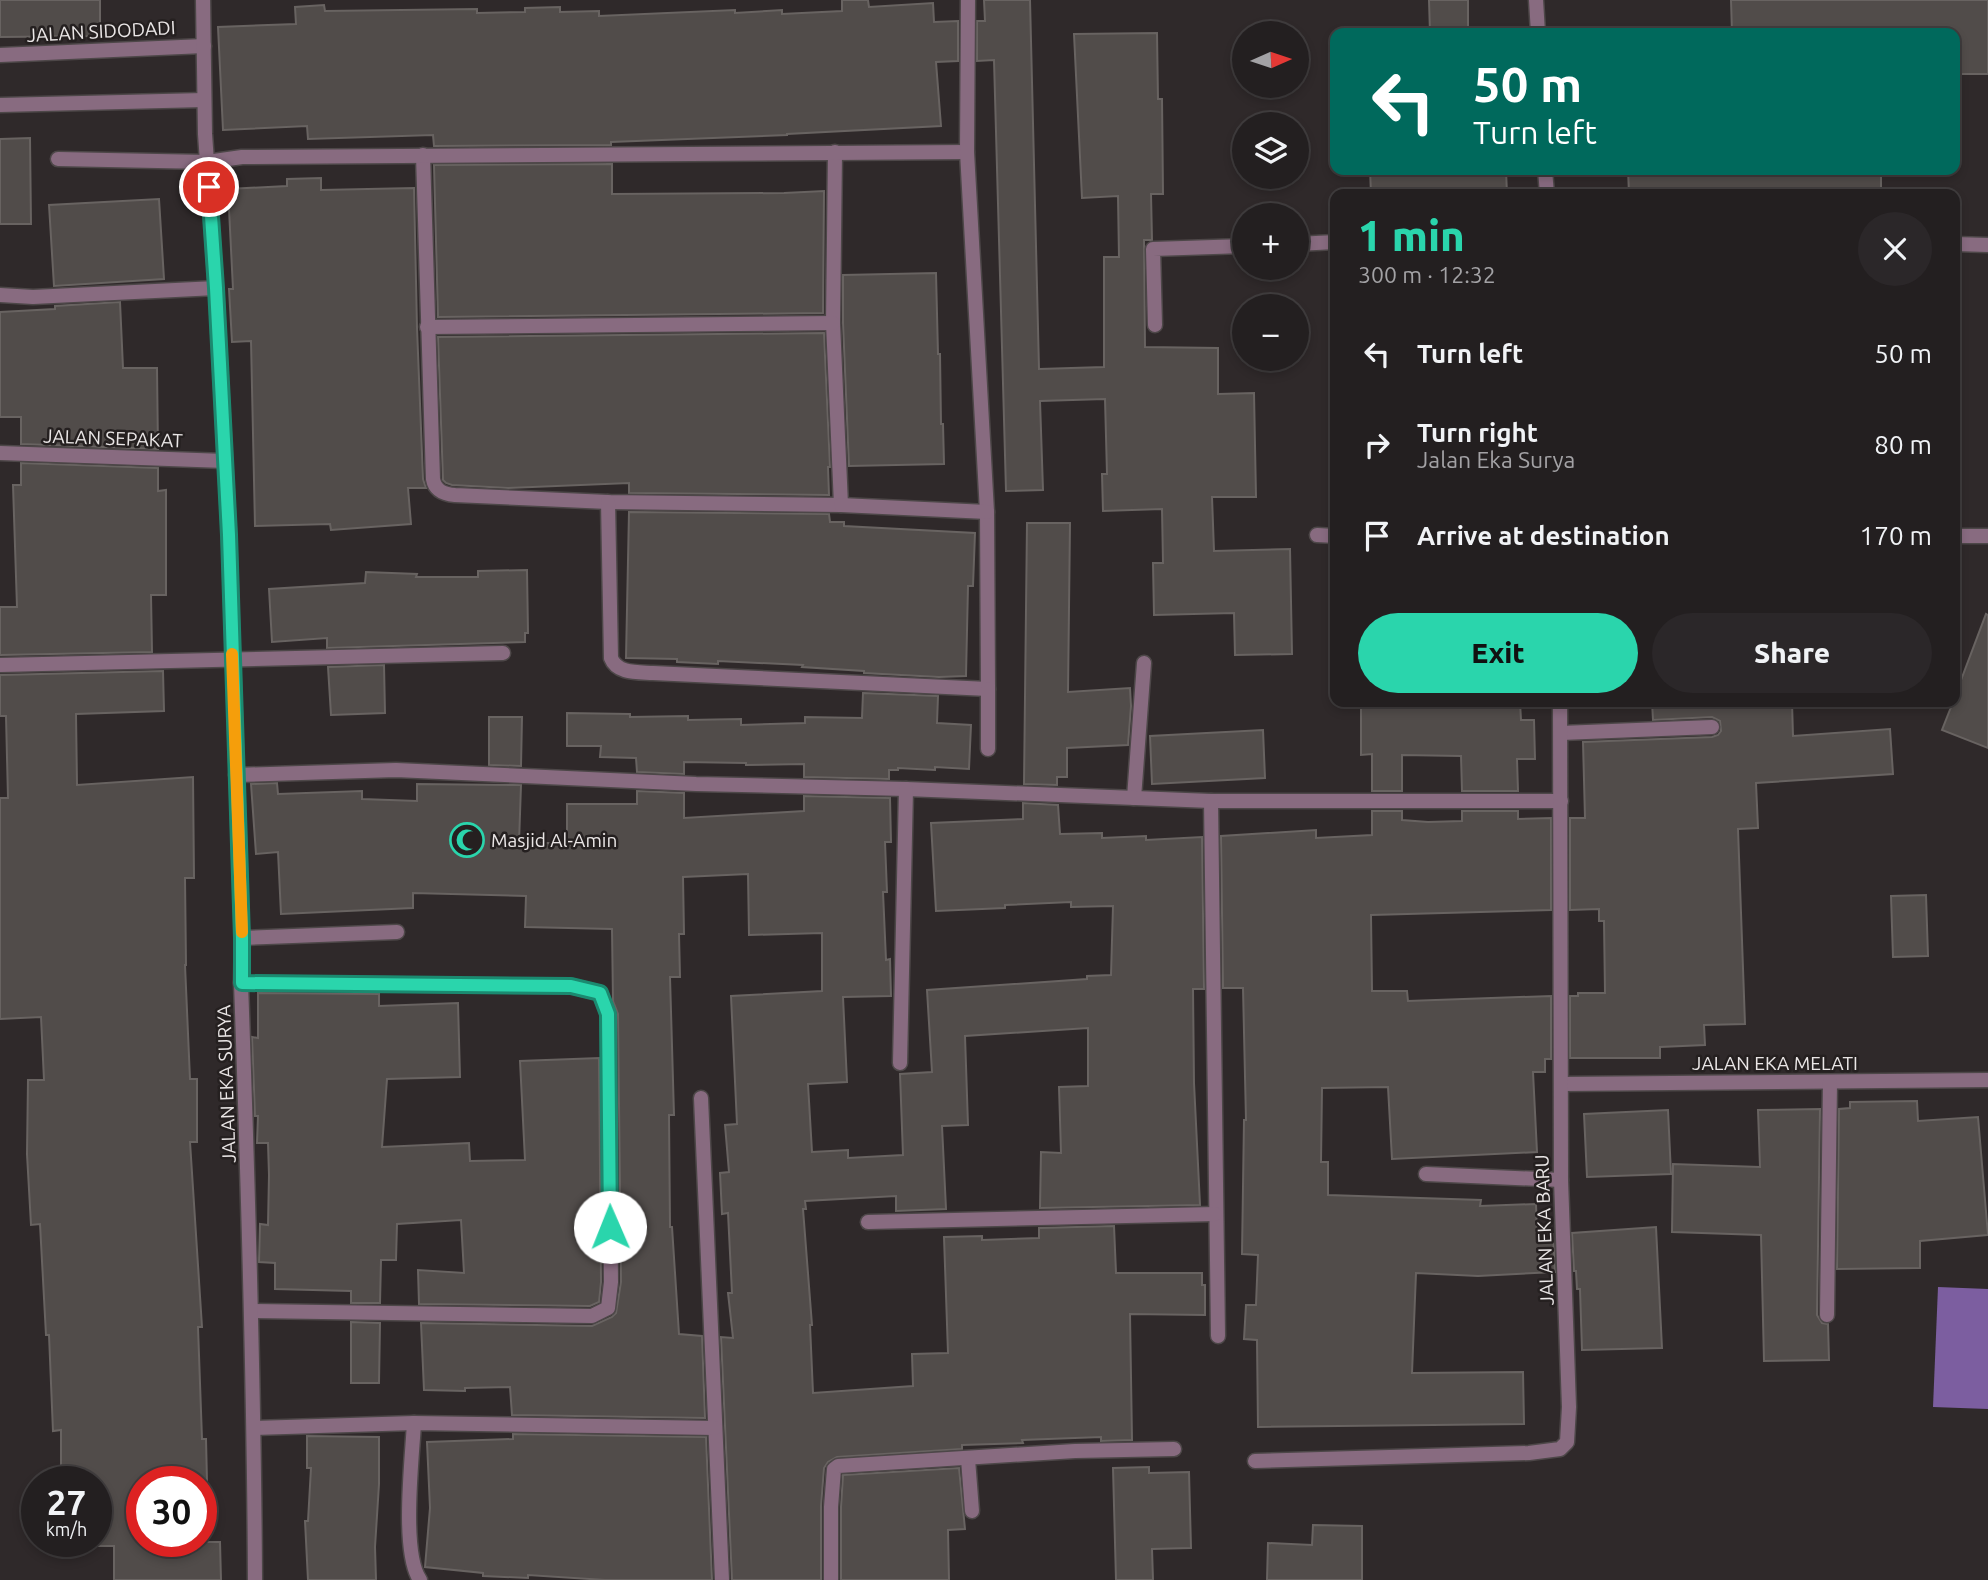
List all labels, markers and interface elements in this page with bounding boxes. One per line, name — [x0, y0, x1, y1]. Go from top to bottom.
street label: JALAN SIDODADI — [26, 16, 176, 46]
north arrow — [1232, 21, 1309, 98]
map controls — [1232, 21, 1309, 371]
icon: left — [1358, 56, 1449, 147]
text: 50 m — [1473, 56, 1582, 111]
button: layers — [1232, 112, 1309, 189]
text: Turn left — [1473, 114, 1597, 150]
pin — [179, 157, 239, 217]
icon: arrive — [190, 168, 228, 206]
button: + — [1232, 203, 1309, 280]
text: 1 min — [1358, 212, 1465, 259]
button: close — [1858, 212, 1932, 286]
text: 300 m · 12:32 — [1358, 262, 1496, 287]
button: − — [1232, 294, 1309, 371]
icon: left — [1358, 335, 1396, 373]
text: Turn left — [1417, 339, 1523, 368]
text: 50 m — [1874, 339, 1932, 368]
text: Turn right — [1417, 418, 1538, 447]
street label: JALAN SEPAKAT — [43, 425, 184, 451]
icon: right — [1358, 426, 1396, 464]
text: 80 m — [1874, 430, 1932, 459]
text: Jalan Eka Surya — [1417, 447, 1575, 472]
icon: arrive — [1358, 517, 1396, 555]
text: Arrive at destination — [1417, 521, 1670, 550]
text: 170 m — [1860, 521, 1932, 550]
button: Exit — [1358, 613, 1638, 693]
button: Share — [1652, 613, 1932, 693]
mosque icon: Masjid Al-Amin — [448, 821, 486, 859]
place label: Masjid Al-Amin — [491, 829, 617, 851]
street label: JALAN EKA SURYA — [212, 1004, 240, 1163]
street label: JALAN EKA MELATI — [1692, 1052, 1858, 1074]
street label: JALAN EKA BARU — [1530, 1154, 1558, 1306]
position arrow — [573, 1190, 647, 1264]
speed limit sign: 30 — [126, 1466, 217, 1557]
text: 27 — [47, 1482, 86, 1522]
text: km/h — [46, 1519, 87, 1539]

